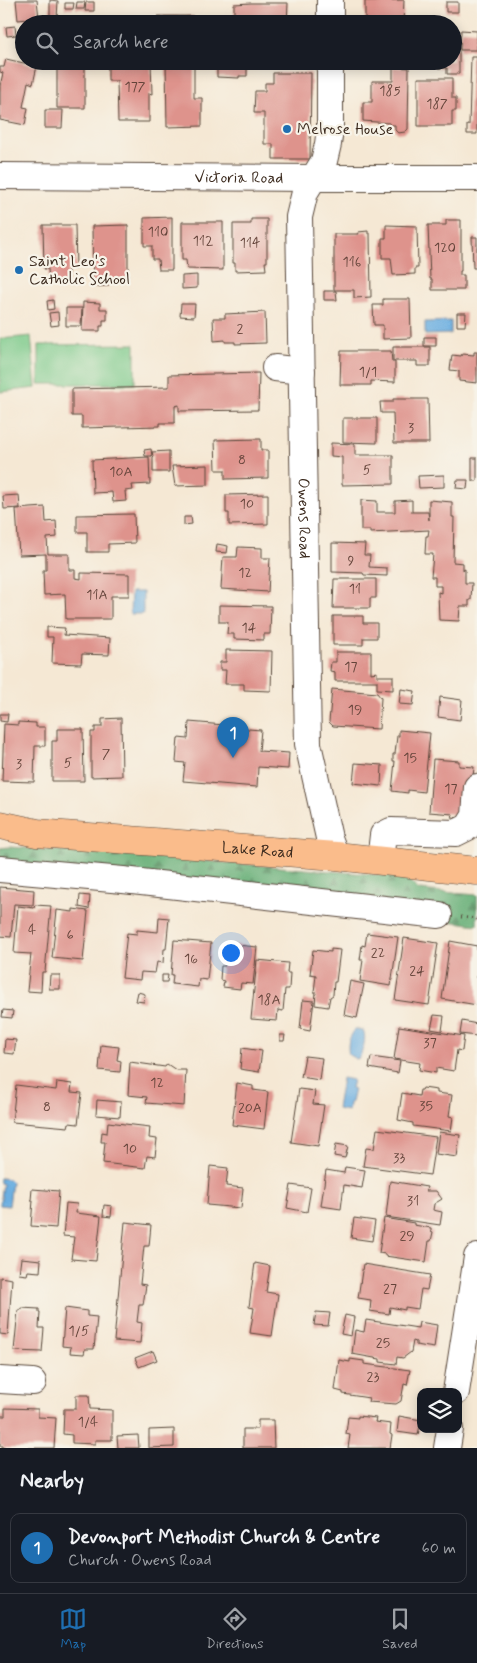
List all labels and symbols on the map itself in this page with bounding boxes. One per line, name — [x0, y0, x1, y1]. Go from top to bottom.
house number: 177 — [124, 78, 146, 96]
house number: 185 — [379, 82, 401, 100]
house number: 187 — [426, 95, 448, 113]
place label: Melrose House — [297, 119, 394, 140]
marker: Melrose House — [281, 123, 293, 135]
street label: Victoria Road — [195, 167, 283, 188]
house number: 110 — [148, 223, 168, 241]
house number: 112 — [193, 232, 213, 250]
house number: 114 — [240, 234, 260, 252]
house number: 120 — [434, 239, 456, 257]
place label: Saint Leo's Catholic School — [29, 251, 130, 290]
house number: 116 — [343, 253, 361, 271]
marker: Saint Leo's Catholic School — [13, 264, 25, 276]
house number: 2 — [237, 320, 244, 338]
house number: 1/1 — [359, 363, 377, 381]
house number: 3 — [408, 419, 414, 437]
house number: 8 — [238, 451, 246, 469]
house number: 5 — [363, 461, 371, 479]
house number: 10A — [109, 463, 133, 481]
street label: Owens Road — [293, 478, 315, 559]
house number: 10 — [240, 495, 254, 513]
house number: 9 — [348, 552, 355, 570]
house number: 12 — [238, 564, 252, 582]
house number: 11 — [349, 580, 361, 598]
house number: 11A — [86, 586, 108, 604]
house number: 14 — [242, 619, 257, 637]
house number: 17 — [344, 658, 358, 676]
house number: 19 — [348, 701, 362, 719]
pin: 1 — [217, 717, 249, 758]
house number: 7 — [102, 745, 111, 763]
house number: 15 — [403, 749, 417, 767]
house number: 5 — [64, 754, 72, 772]
house number: 3 — [16, 755, 22, 773]
house number: 17 — [444, 780, 458, 798]
street label: Lake Road — [221, 837, 294, 863]
house number: 4 — [28, 921, 36, 939]
house number: 6 — [66, 926, 74, 944]
your location — [218, 940, 244, 966]
house number: 22 — [371, 944, 385, 962]
house number: 16 — [184, 950, 198, 968]
house number: 24 — [409, 962, 425, 980]
house number: 18A — [257, 991, 281, 1009]
house number: 37 — [423, 1034, 437, 1052]
house number: 12 — [150, 1074, 164, 1092]
house number: 35 — [419, 1097, 433, 1115]
house number: 8 — [43, 1098, 51, 1116]
house number: 20A — [238, 1099, 262, 1117]
house number: 10 — [123, 1140, 137, 1158]
house number: 33 — [393, 1149, 405, 1167]
house number: 31 — [407, 1192, 419, 1210]
house number: 29 — [399, 1227, 415, 1245]
house number: 27 — [383, 1280, 397, 1298]
house number: 1/5 — [69, 1322, 89, 1340]
house number: 25 — [376, 1334, 390, 1352]
house number: 23 — [367, 1368, 379, 1386]
house number: 1/4 — [78, 1413, 98, 1431]

